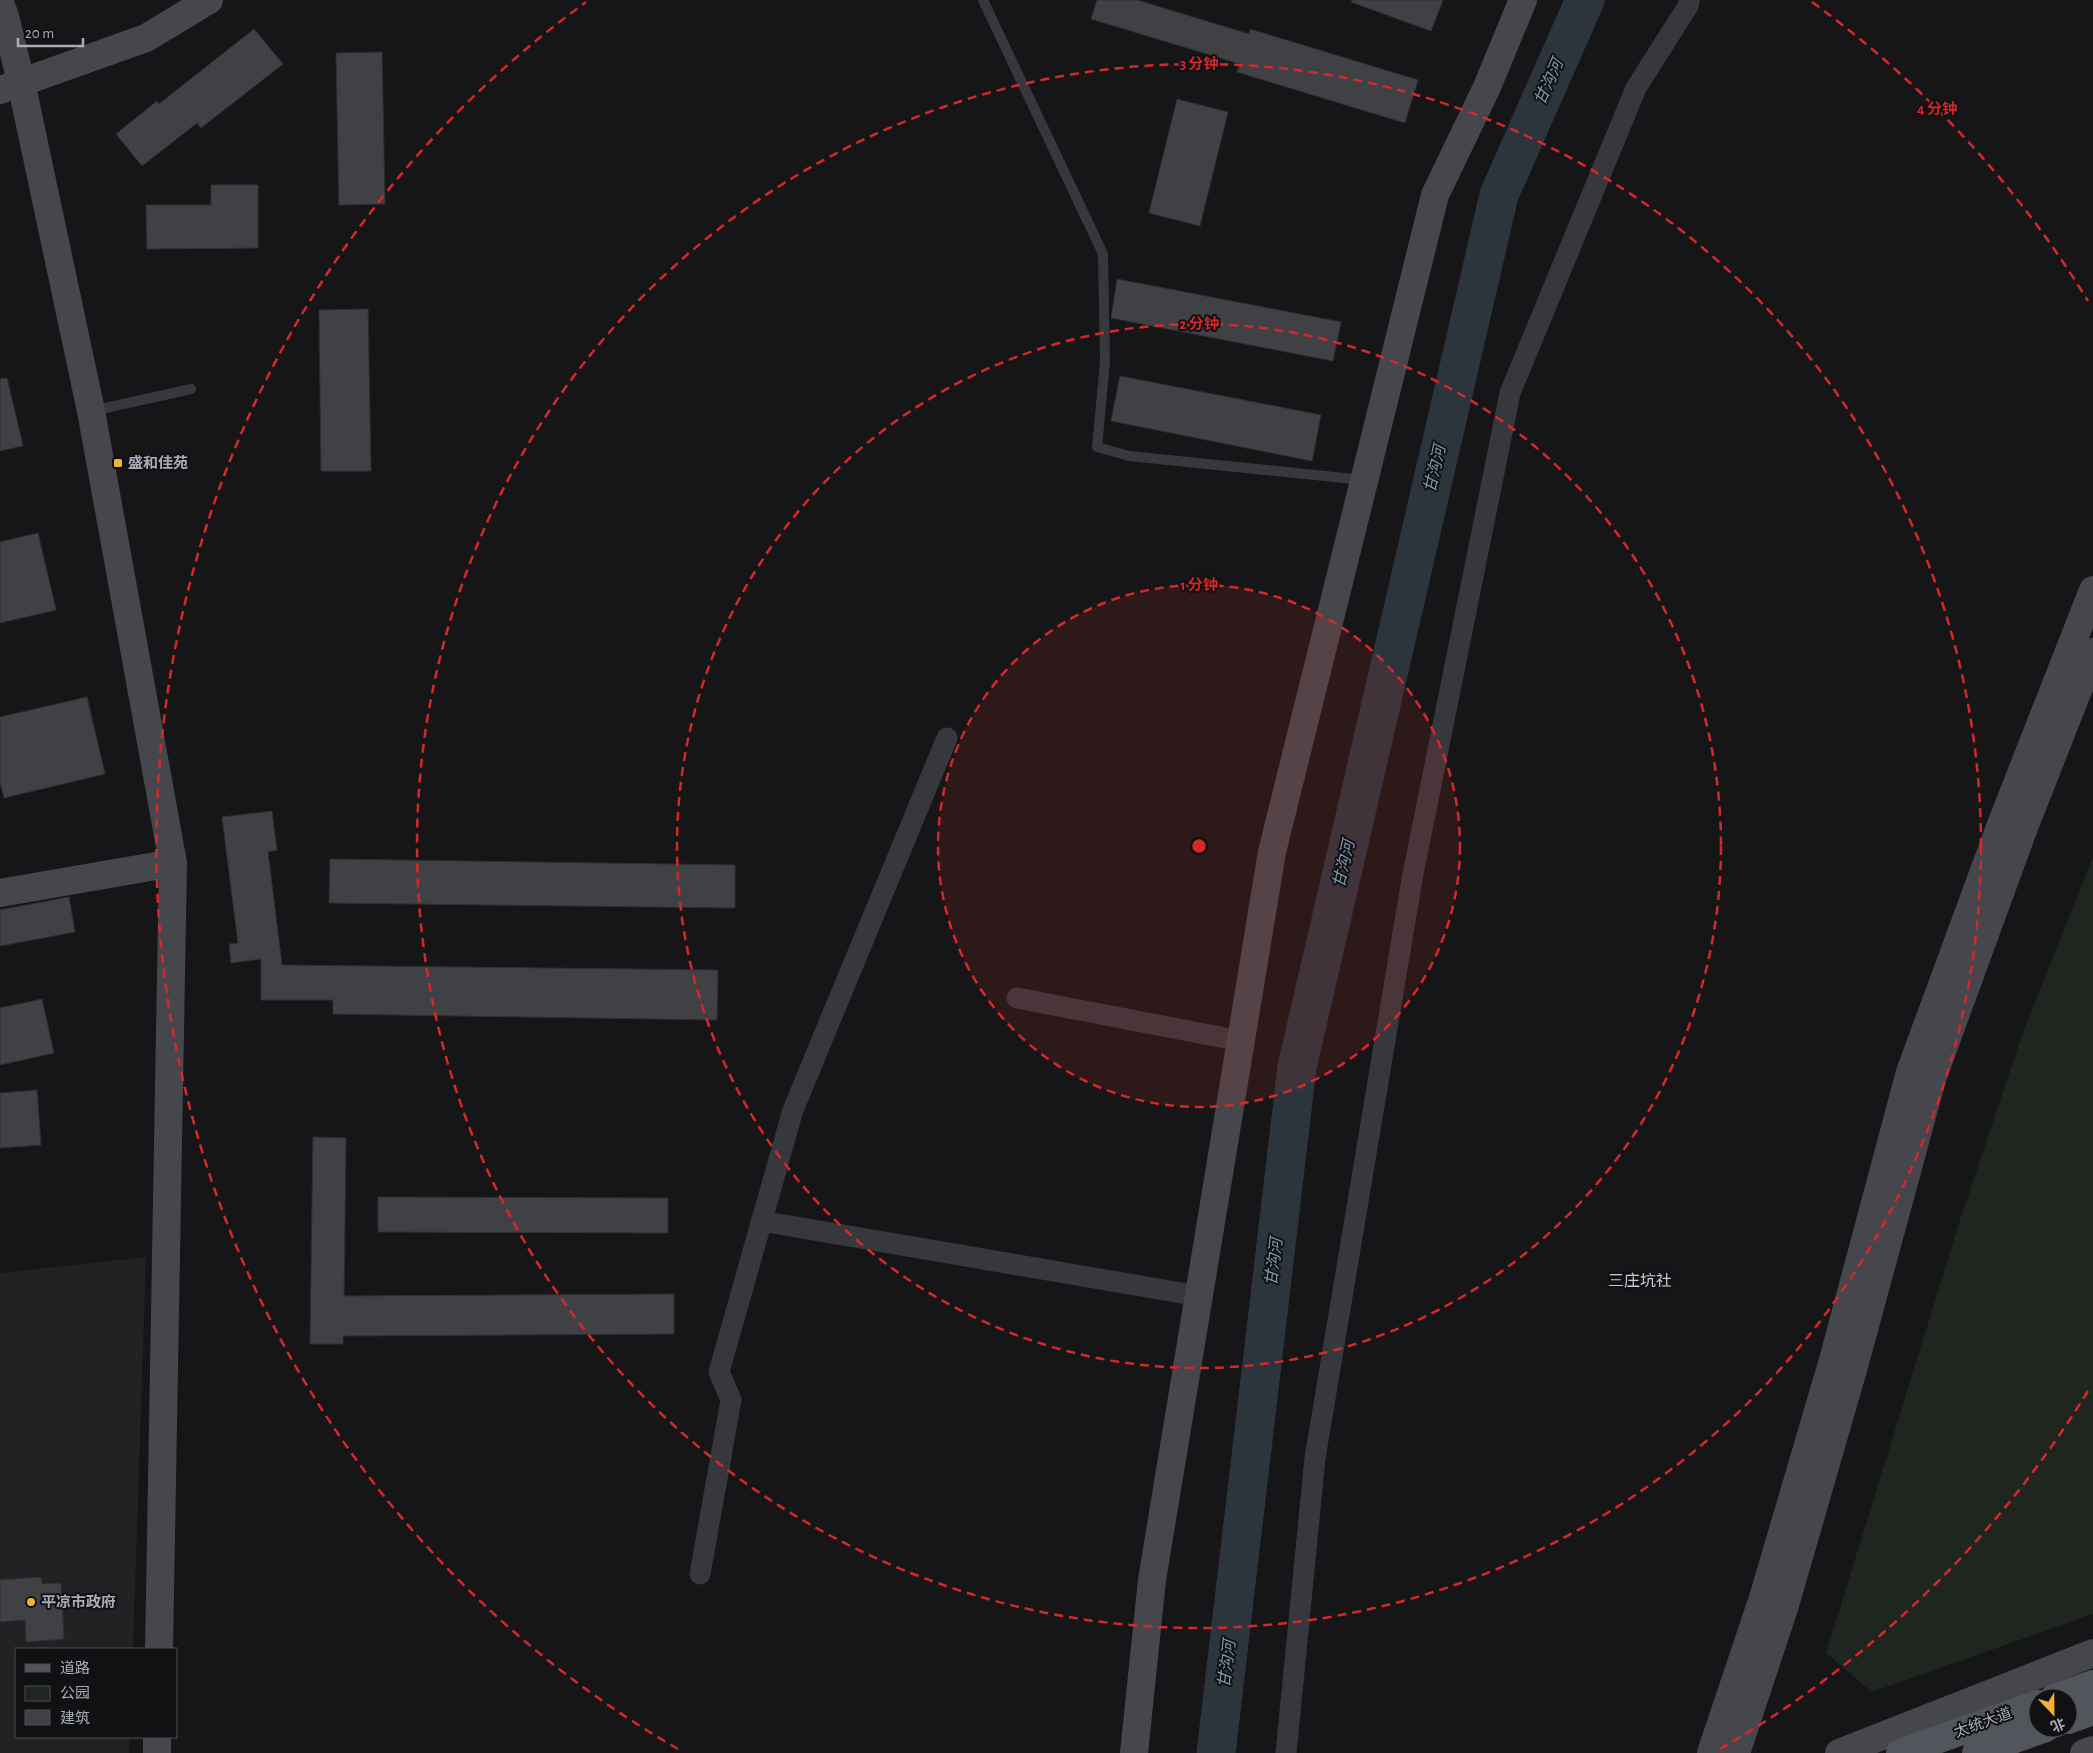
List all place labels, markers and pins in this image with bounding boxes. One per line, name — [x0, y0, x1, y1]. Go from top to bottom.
place label: 盛和佳苑 — [128, 454, 188, 471]
marker: 盛和佳苑 — [112, 457, 124, 469]
centre of rings — [1190, 837, 1208, 855]
place label: 平凉市政府 — [41, 1594, 116, 1610]
marker: 平凉市政府 — [25, 1596, 37, 1608]

